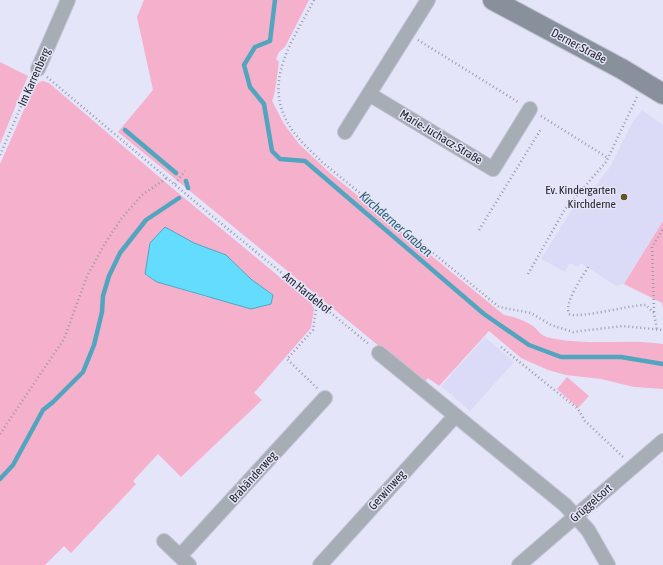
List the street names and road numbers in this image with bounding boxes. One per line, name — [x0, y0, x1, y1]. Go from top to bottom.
street label: Derner Straße — [549, 26, 609, 66]
street label: Im Karrenberg — [15, 45, 53, 108]
street label: Marie-Juchacz-Straße — [397, 107, 485, 167]
street label: Am Hardehof — [280, 269, 335, 317]
street label: Brabänderweg — [226, 448, 280, 505]
street label: Gerwinweg — [365, 467, 409, 513]
street label: Grüggelsort — [567, 481, 615, 525]

